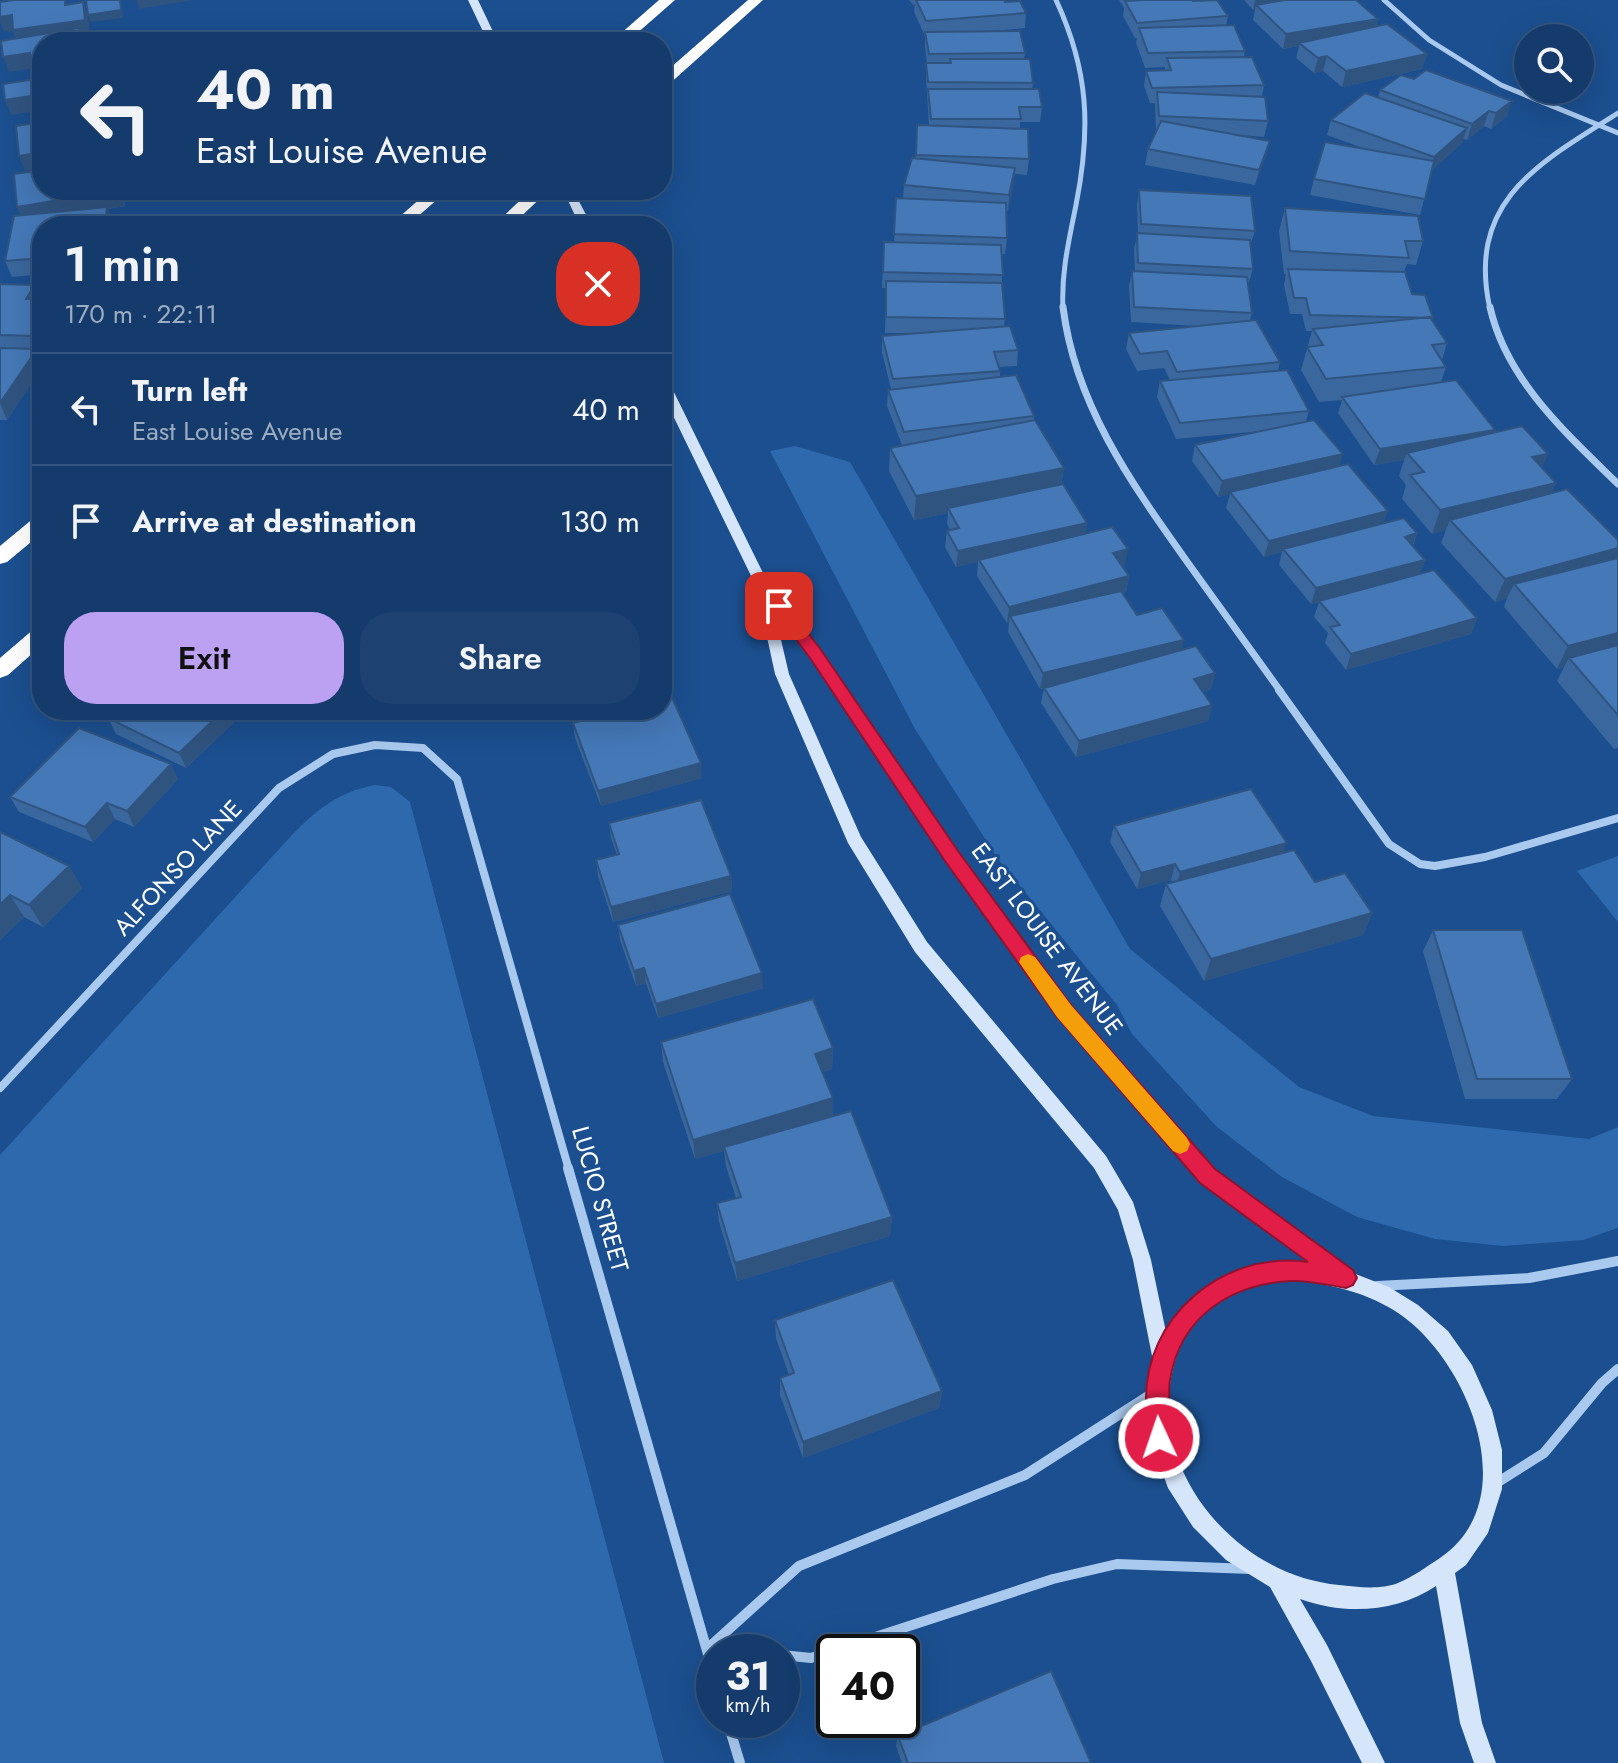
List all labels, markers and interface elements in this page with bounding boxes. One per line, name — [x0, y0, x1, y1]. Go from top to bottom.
map controls — [1514, 24, 1594, 104]
button: search — [1514, 24, 1594, 104]
text: 40 m — [196, 49, 335, 130]
icon: left — [64, 64, 168, 168]
text: East Louise Avenue — [196, 124, 487, 176]
text: 1 min — [64, 230, 181, 299]
button: close — [556, 242, 640, 326]
text: 170 m · 22:11 — [64, 295, 217, 333]
text: Turn left — [132, 369, 247, 412]
icon: left — [64, 387, 108, 431]
text: 40 m — [572, 388, 640, 431]
text: East Louise Avenue — [132, 412, 342, 450]
icon: arrive — [64, 499, 108, 543]
text: Arrive at destination — [132, 500, 417, 543]
text: 130 m — [560, 500, 640, 543]
pin — [745, 572, 813, 640]
icon: arrive — [757, 584, 801, 628]
button: Exit — [64, 612, 344, 704]
button: Share — [360, 612, 640, 704]
street label: ALFONSO LANE — [105, 792, 250, 943]
street label: EAST LOUISE AVENUE — [963, 835, 1132, 1042]
street label: LUCIO STREET — [563, 1122, 638, 1276]
position arrow — [1117, 1396, 1201, 1480]
speed limit sign: 40 — [816, 1634, 920, 1738]
text: 31 — [725, 1647, 771, 1705]
text: km/h — [725, 1691, 771, 1720]

